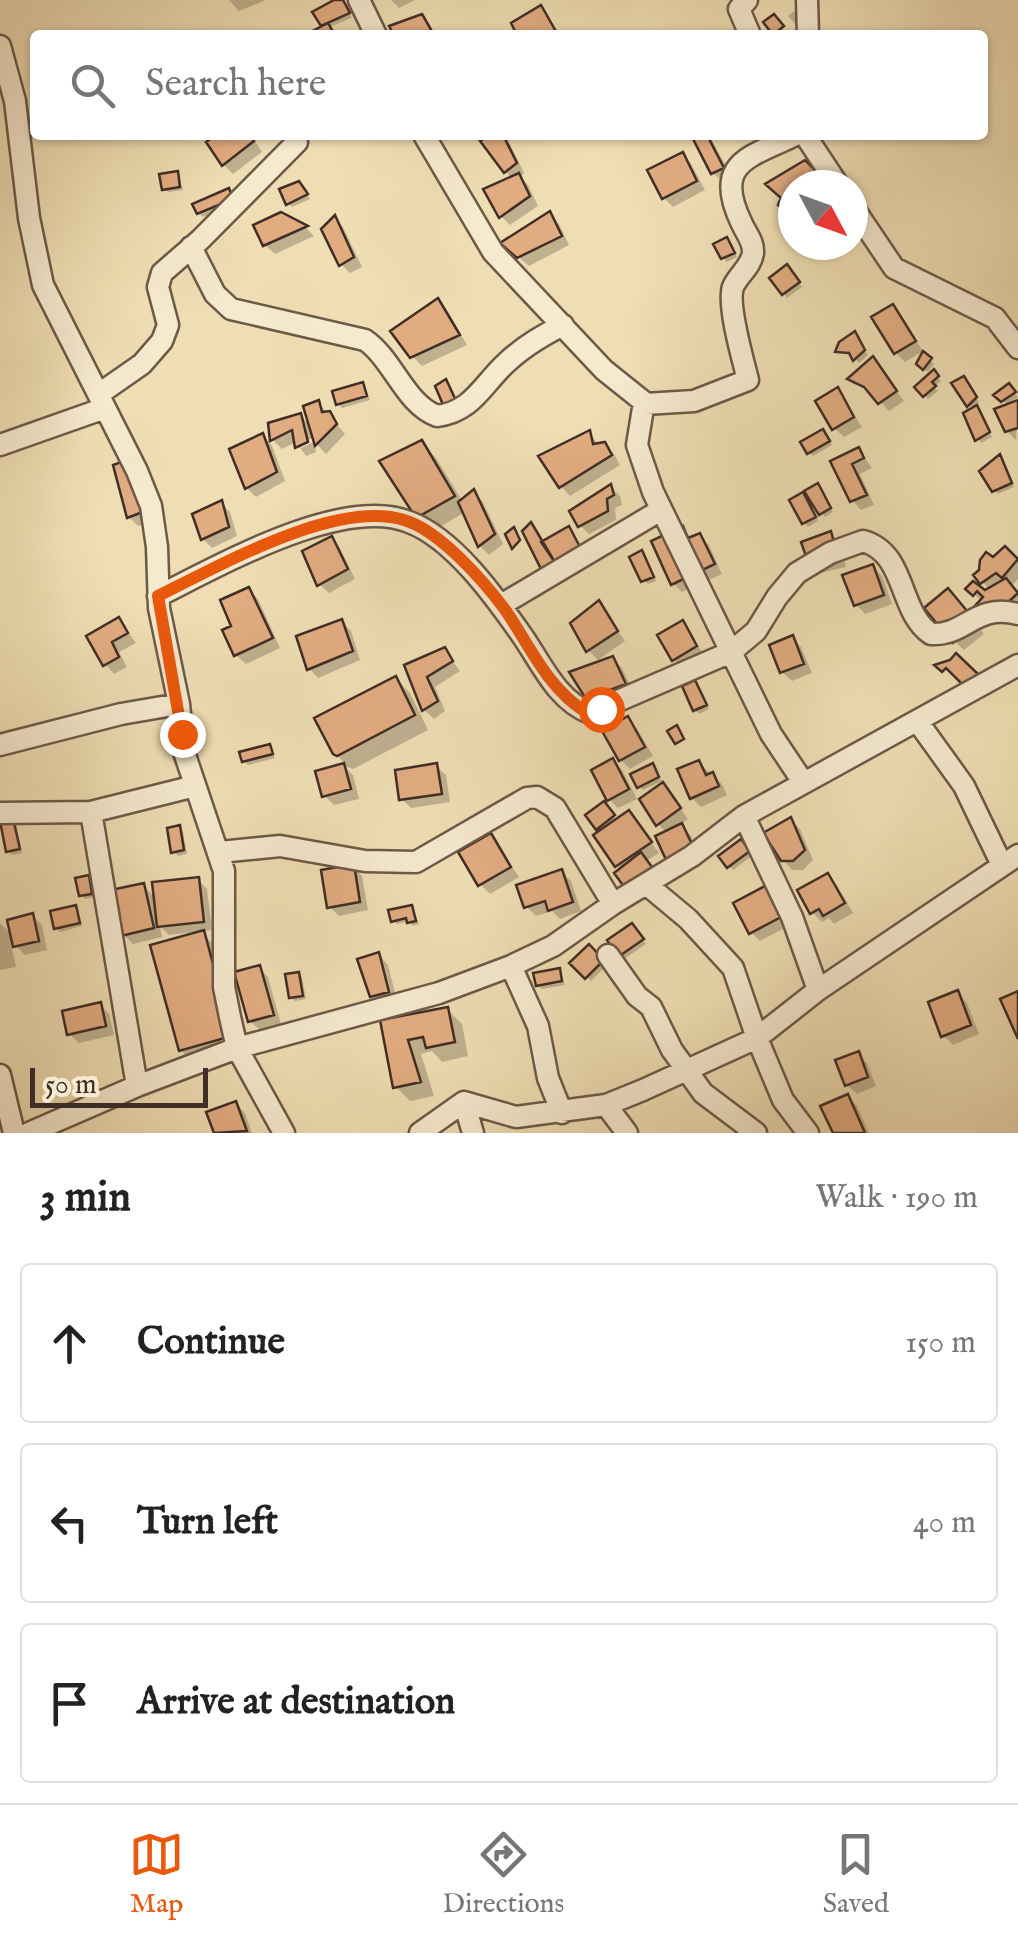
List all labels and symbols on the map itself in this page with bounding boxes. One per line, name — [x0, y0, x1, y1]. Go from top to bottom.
north arrow — [778, 170, 868, 260]
route start — [579, 687, 625, 733]
route end — [160, 712, 206, 758]
scale bar — [30, 1063, 208, 1108]

